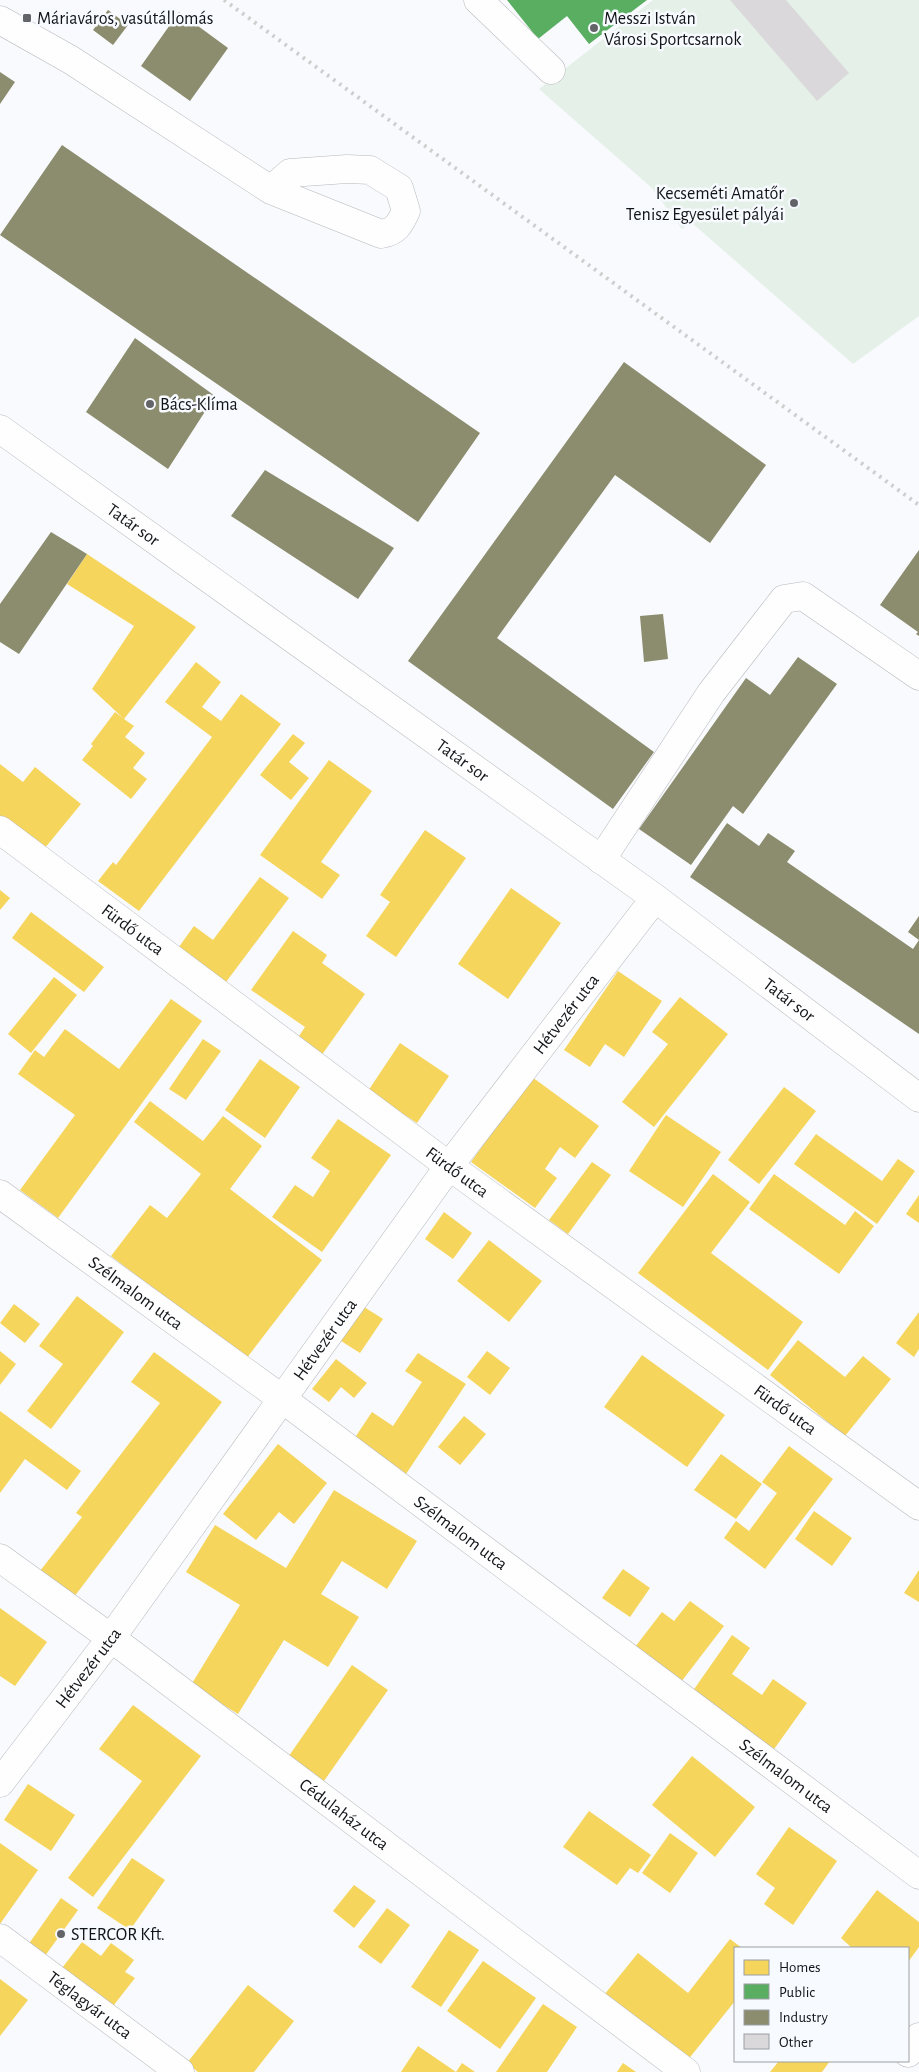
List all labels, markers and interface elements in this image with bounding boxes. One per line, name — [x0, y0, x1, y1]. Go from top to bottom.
place label: Máriaváros, vasútállomás — [37, 10, 213, 28]
place label: Messzi István Városi Sportcsarnok — [604, 10, 742, 49]
marker: Máriaváros, vasútállomás — [21, 12, 33, 24]
marker: Messzi István Városi Sportcsarnok — [588, 22, 600, 34]
place label: Kecseméti Amatőr Tenisz Egyesület pályái — [626, 185, 784, 224]
marker: Kecseméti Amatőr Tenisz Egyesület pályái — [788, 197, 800, 209]
place label: Bács-Klíma — [160, 396, 238, 414]
marker: Bács-Klíma — [144, 398, 156, 410]
street label: Tatár sor — [103, 501, 162, 550]
street label: Tatár sor — [432, 736, 492, 786]
street label: Fürdő utca — [98, 901, 167, 959]
street label: Hétvezér utca — [530, 971, 603, 1058]
street label: Tatár sor — [759, 975, 818, 1026]
street label: Fürdő utca — [422, 1144, 491, 1201]
street label: Szélmalom utca — [85, 1253, 186, 1334]
street label: Hétvezér utca — [291, 1296, 361, 1384]
street label: Fürdő utca — [750, 1382, 820, 1439]
street label: Szélmalom utca — [410, 1493, 510, 1574]
street label: Hétvezér utca — [53, 1625, 125, 1712]
street label: Szélmalom utca — [736, 1736, 836, 1817]
street label: Cédulaház utca — [296, 1776, 392, 1854]
place label: STERCOR Kft. — [71, 1926, 165, 1944]
marker: STERCOR Kft. — [55, 1928, 67, 1940]
legend — [734, 1947, 909, 2062]
text: Homes — [779, 1960, 821, 1975]
street label: Téglagyár utca — [44, 1969, 135, 2043]
text: Public — [779, 1985, 815, 2000]
text: Industry — [779, 2010, 828, 2025]
text: Other — [779, 2035, 813, 2050]

